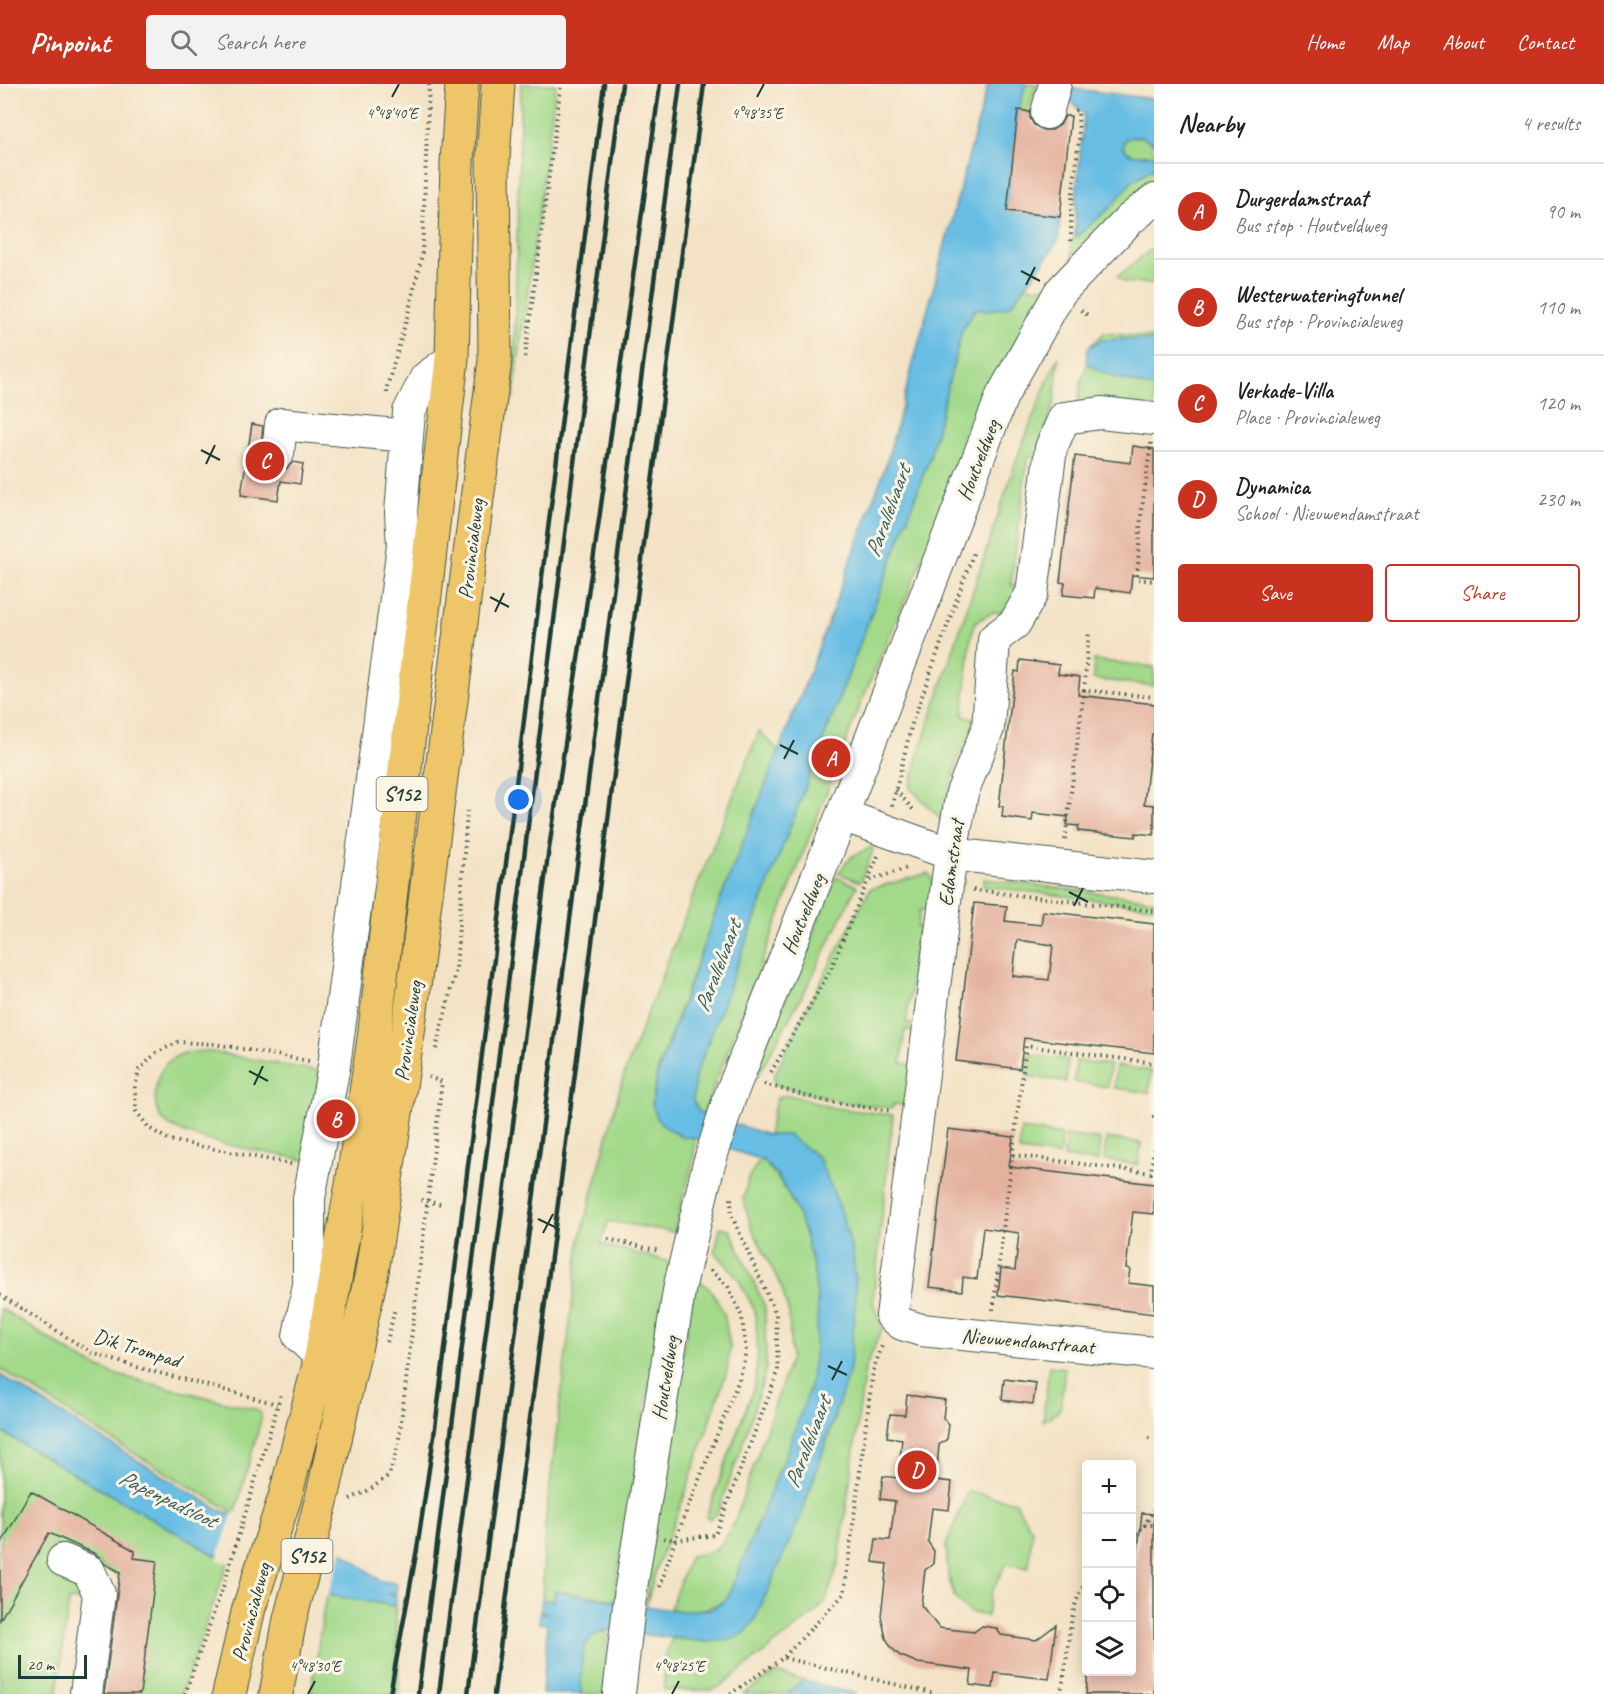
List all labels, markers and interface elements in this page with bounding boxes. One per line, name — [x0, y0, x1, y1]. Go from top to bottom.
search box — [146, 15, 566, 69]
text: Pinpoint — [30, 25, 110, 60]
icon: search — [167, 26, 200, 59]
text: Search here — [215, 28, 305, 56]
text: Home — [1306, 29, 1344, 55]
text: Map — [1377, 29, 1409, 55]
text: About — [1442, 29, 1484, 55]
text: Contact — [1517, 29, 1574, 55]
text: 4°48'40"E — [366, 104, 420, 123]
text: 4°48'35"E — [731, 104, 785, 123]
text: Nearby — [1178, 107, 1243, 140]
text: 4 results — [1521, 111, 1580, 136]
text: Durgerdamstraat — [1235, 185, 1368, 213]
text: A — [1192, 199, 1203, 224]
text: 90 m — [1546, 199, 1580, 224]
text: Bus stop · Houtveldweg — [1235, 213, 1387, 238]
text: Westerwateringtunnel — [1235, 281, 1401, 309]
text: B — [1192, 295, 1203, 320]
text: 110 m — [1537, 295, 1580, 320]
text: Bus stop · Provincialeweg — [1235, 309, 1402, 334]
text: Verkade-Villa — [1235, 377, 1333, 405]
text: C — [1193, 391, 1202, 416]
text: 120 m — [1537, 391, 1580, 416]
text: Place · Provincialeweg — [1235, 405, 1380, 430]
street label: Houtveldweg — [951, 414, 1006, 504]
pin: C — [246, 438, 284, 484]
water label: Parallelvaart — [859, 458, 919, 561]
text: Dynamica — [1235, 473, 1310, 501]
text: D — [1192, 487, 1203, 512]
text: 230 m — [1537, 487, 1580, 512]
street label: Provincialeweg — [452, 496, 490, 601]
text: School · Nieuwendamstraat — [1235, 501, 1419, 526]
button: Save — [1178, 564, 1373, 622]
button: Share — [1385, 564, 1580, 622]
pin: A — [812, 736, 850, 780]
road number: S152 — [376, 777, 428, 811]
your location — [504, 785, 533, 814]
street label: Edamstraat — [932, 815, 970, 908]
street label: Houtveldweg — [775, 868, 831, 958]
water label: Parallelvaart — [688, 913, 750, 1016]
street label: Provincialeweg — [388, 978, 428, 1083]
pin: B — [316, 1096, 356, 1142]
street label: Nieuwendamstraat — [960, 1322, 1098, 1360]
street label: Dik Trompad — [91, 1323, 187, 1375]
street label: Houtveldweg — [646, 1333, 685, 1422]
water label: Parallelvaart — [778, 1389, 840, 1492]
pin: D — [898, 1448, 936, 1492]
map controls — [1082, 1460, 1136, 1676]
button: + — [1082, 1460, 1136, 1514]
water label: Papenpadsloot — [115, 1463, 225, 1536]
button: − — [1082, 1514, 1136, 1568]
road number: S152 — [282, 1539, 332, 1573]
street label: Provincialeweg — [225, 1558, 277, 1664]
button: locate — [1082, 1568, 1136, 1622]
button: layers — [1082, 1622, 1136, 1676]
scale bar — [18, 1652, 87, 1680]
text: 20 m — [27, 1655, 54, 1675]
text: 4°48'30"E — [289, 1657, 343, 1676]
text: 4°48'25"E — [653, 1657, 707, 1676]

